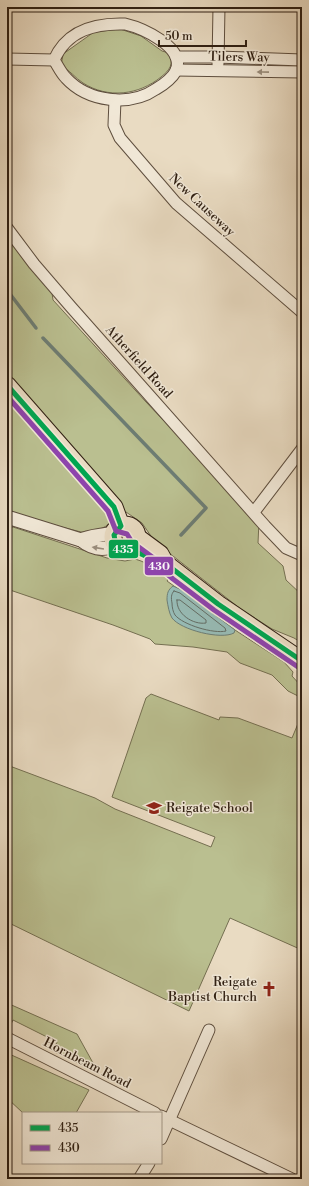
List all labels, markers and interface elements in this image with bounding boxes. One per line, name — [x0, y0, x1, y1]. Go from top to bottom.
scale bar — [159, 22, 246, 48]
text: 50 m — [165, 29, 193, 44]
street label: Tilers Way — [208, 48, 271, 66]
one-way arrow — [257, 68, 269, 75]
street label: New Causeway — [166, 170, 239, 240]
street label: Atherfield Road — [101, 322, 176, 402]
line badge: 435 — [108, 539, 139, 559]
text: 435 — [113, 543, 134, 557]
one-way arrow — [92, 545, 104, 551]
line badge: 430 — [144, 556, 174, 576]
text: 430 — [148, 560, 170, 574]
school or university icon: Reigate School — [145, 799, 163, 817]
place label: Reigate School — [166, 800, 253, 816]
place label: Reigate Baptist Church — [167, 974, 257, 1005]
church icon: Reigate Baptist Church — [260, 980, 278, 998]
street label: Hornbeam Road — [41, 1034, 134, 1092]
legend — [22, 1112, 162, 1164]
text: 435 — [58, 1121, 79, 1136]
text: 430 — [58, 1141, 80, 1156]

